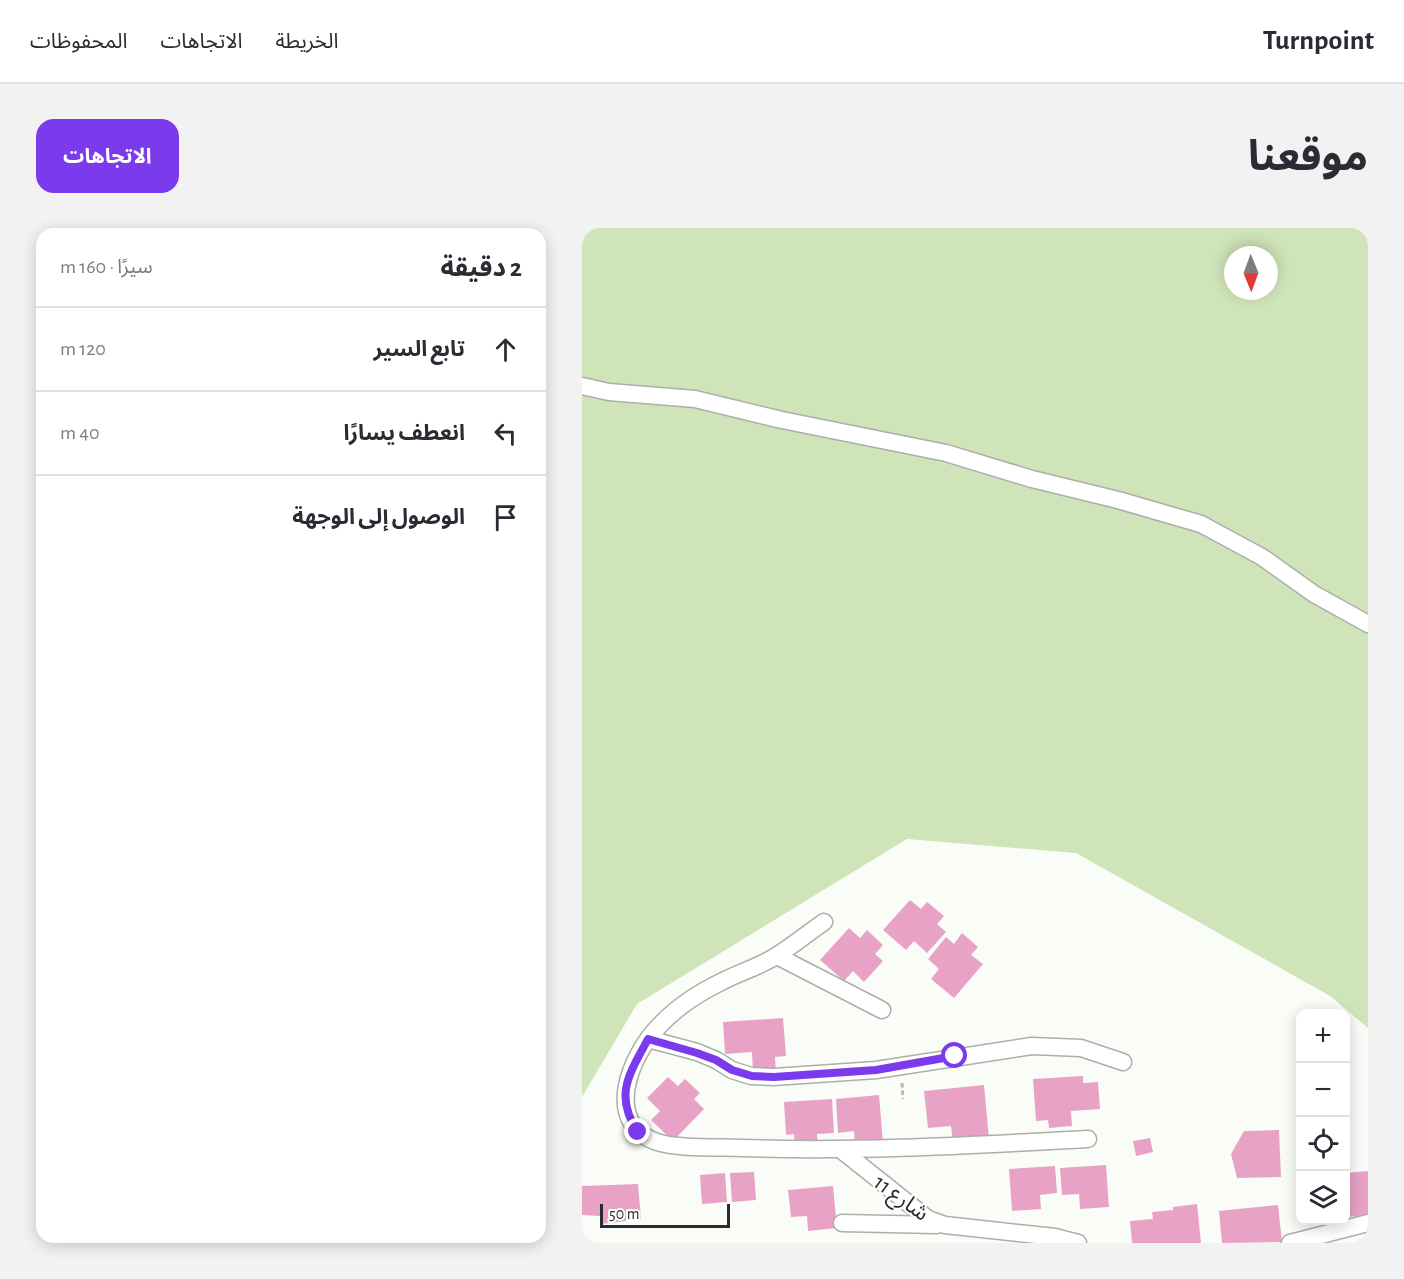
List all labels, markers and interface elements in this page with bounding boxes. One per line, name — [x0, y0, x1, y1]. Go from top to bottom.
text: Turnpoint — [1263, 27, 1374, 55]
text: المحفوظات — [30, 31, 127, 52]
text: الاتجاهات — [160, 31, 242, 52]
text: الخريطة — [275, 31, 338, 52]
button: الاتجاهات — [36, 119, 179, 193]
text: موقعنا — [1248, 136, 1368, 178]
north arrow — [1224, 246, 1278, 300]
text: 2 دقيقة — [440, 255, 522, 281]
text: سيرًا · 160 m — [60, 257, 153, 277]
icon: ahead — [489, 333, 522, 366]
text: تابع السير — [373, 338, 465, 360]
text: 120 m — [60, 339, 106, 359]
icon: left — [489, 417, 522, 450]
text: انعطف يسارًا — [343, 422, 465, 444]
text: 40 m — [60, 423, 100, 443]
icon: arrive — [489, 501, 522, 534]
text: الوصول إلى الوجهة — [292, 506, 465, 528]
map controls — [1296, 1009, 1350, 1225]
button: + — [1296, 1009, 1350, 1063]
route start — [941, 1042, 967, 1068]
button: − — [1296, 1063, 1350, 1117]
button: locate — [1296, 1117, 1350, 1171]
route end — [624, 1118, 650, 1144]
street label: شارع 11 — [867, 1171, 933, 1229]
button: layers — [1296, 1171, 1350, 1225]
scale bar — [600, 1201, 730, 1228]
text: 50 m — [609, 1206, 640, 1222]

